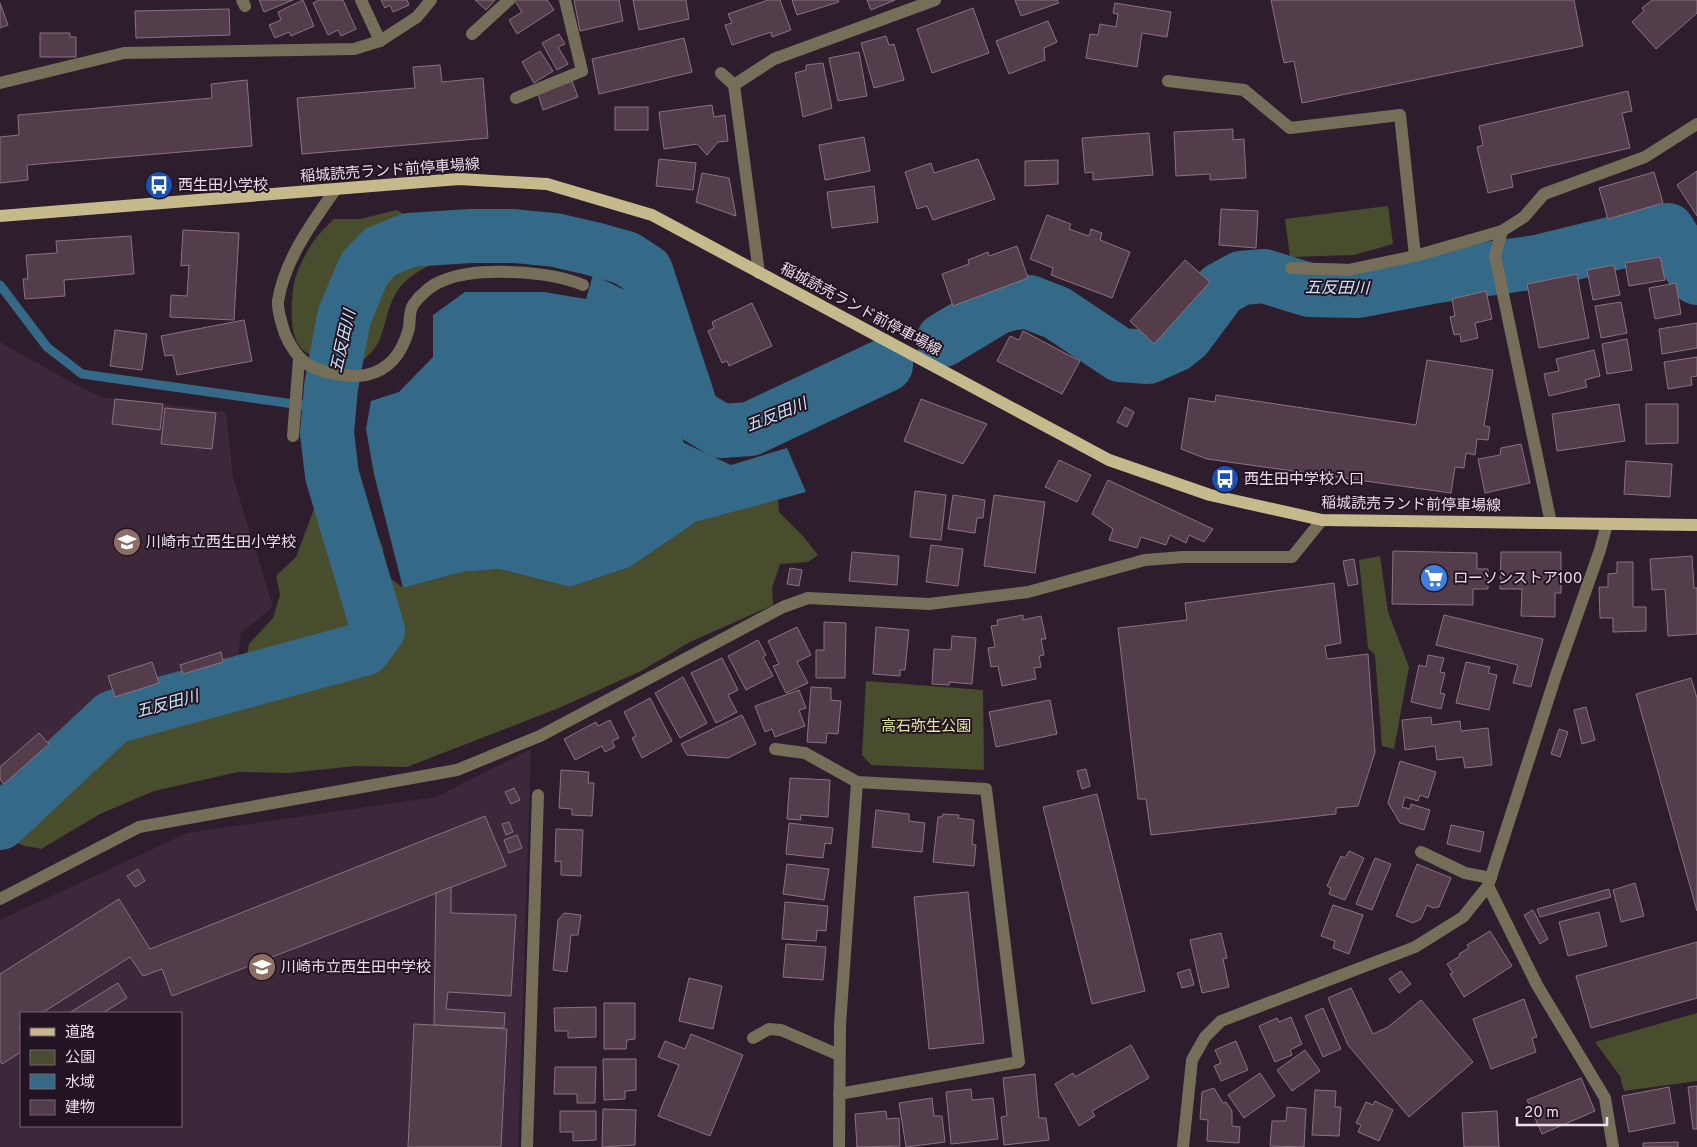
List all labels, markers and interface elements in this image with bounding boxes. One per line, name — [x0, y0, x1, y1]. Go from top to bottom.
street label: 稲城読売ランド前停車場線 — [300, 156, 481, 187]
bus stop icon: 西生田小学校 — [144, 170, 174, 200]
place label: 西生田小学校 — [178, 177, 268, 196]
street label: 稲城読売ランド前停車場線 — [776, 260, 944, 361]
water label: 五反田川 — [1305, 278, 1371, 300]
water label: 五反田川 — [327, 306, 361, 375]
water label: 五反田川 — [743, 394, 812, 437]
bus stop icon: 西生田中学校入口 — [1210, 464, 1240, 494]
place label: 西生田中学校入口 — [1244, 471, 1364, 490]
street label: 稲城読売ランド前停車場線 — [1321, 494, 1501, 517]
school or university icon: 川崎市立西生田小学校 — [112, 527, 142, 557]
place label: 川崎市立西生田小学校 — [146, 534, 296, 553]
supermarket icon: ローソンストア100 — [1419, 563, 1449, 593]
place label: ローソンストア100 — [1453, 570, 1582, 589]
water label: 五反田川 — [134, 686, 203, 723]
park label: 高石弥生公園 — [881, 718, 971, 737]
school or university icon: 川崎市立西生田中学校 — [247, 952, 277, 982]
place label: 川崎市立西生田中学校 — [281, 959, 431, 978]
legend — [20, 1012, 182, 1127]
text: 道路 — [65, 1024, 95, 1043]
text: 公園 — [65, 1049, 95, 1068]
text: 水域 — [65, 1074, 95, 1093]
scale bar — [1517, 1094, 1607, 1126]
text: 建物 — [65, 1099, 95, 1118]
text: 20 m — [1524, 1104, 1559, 1123]

